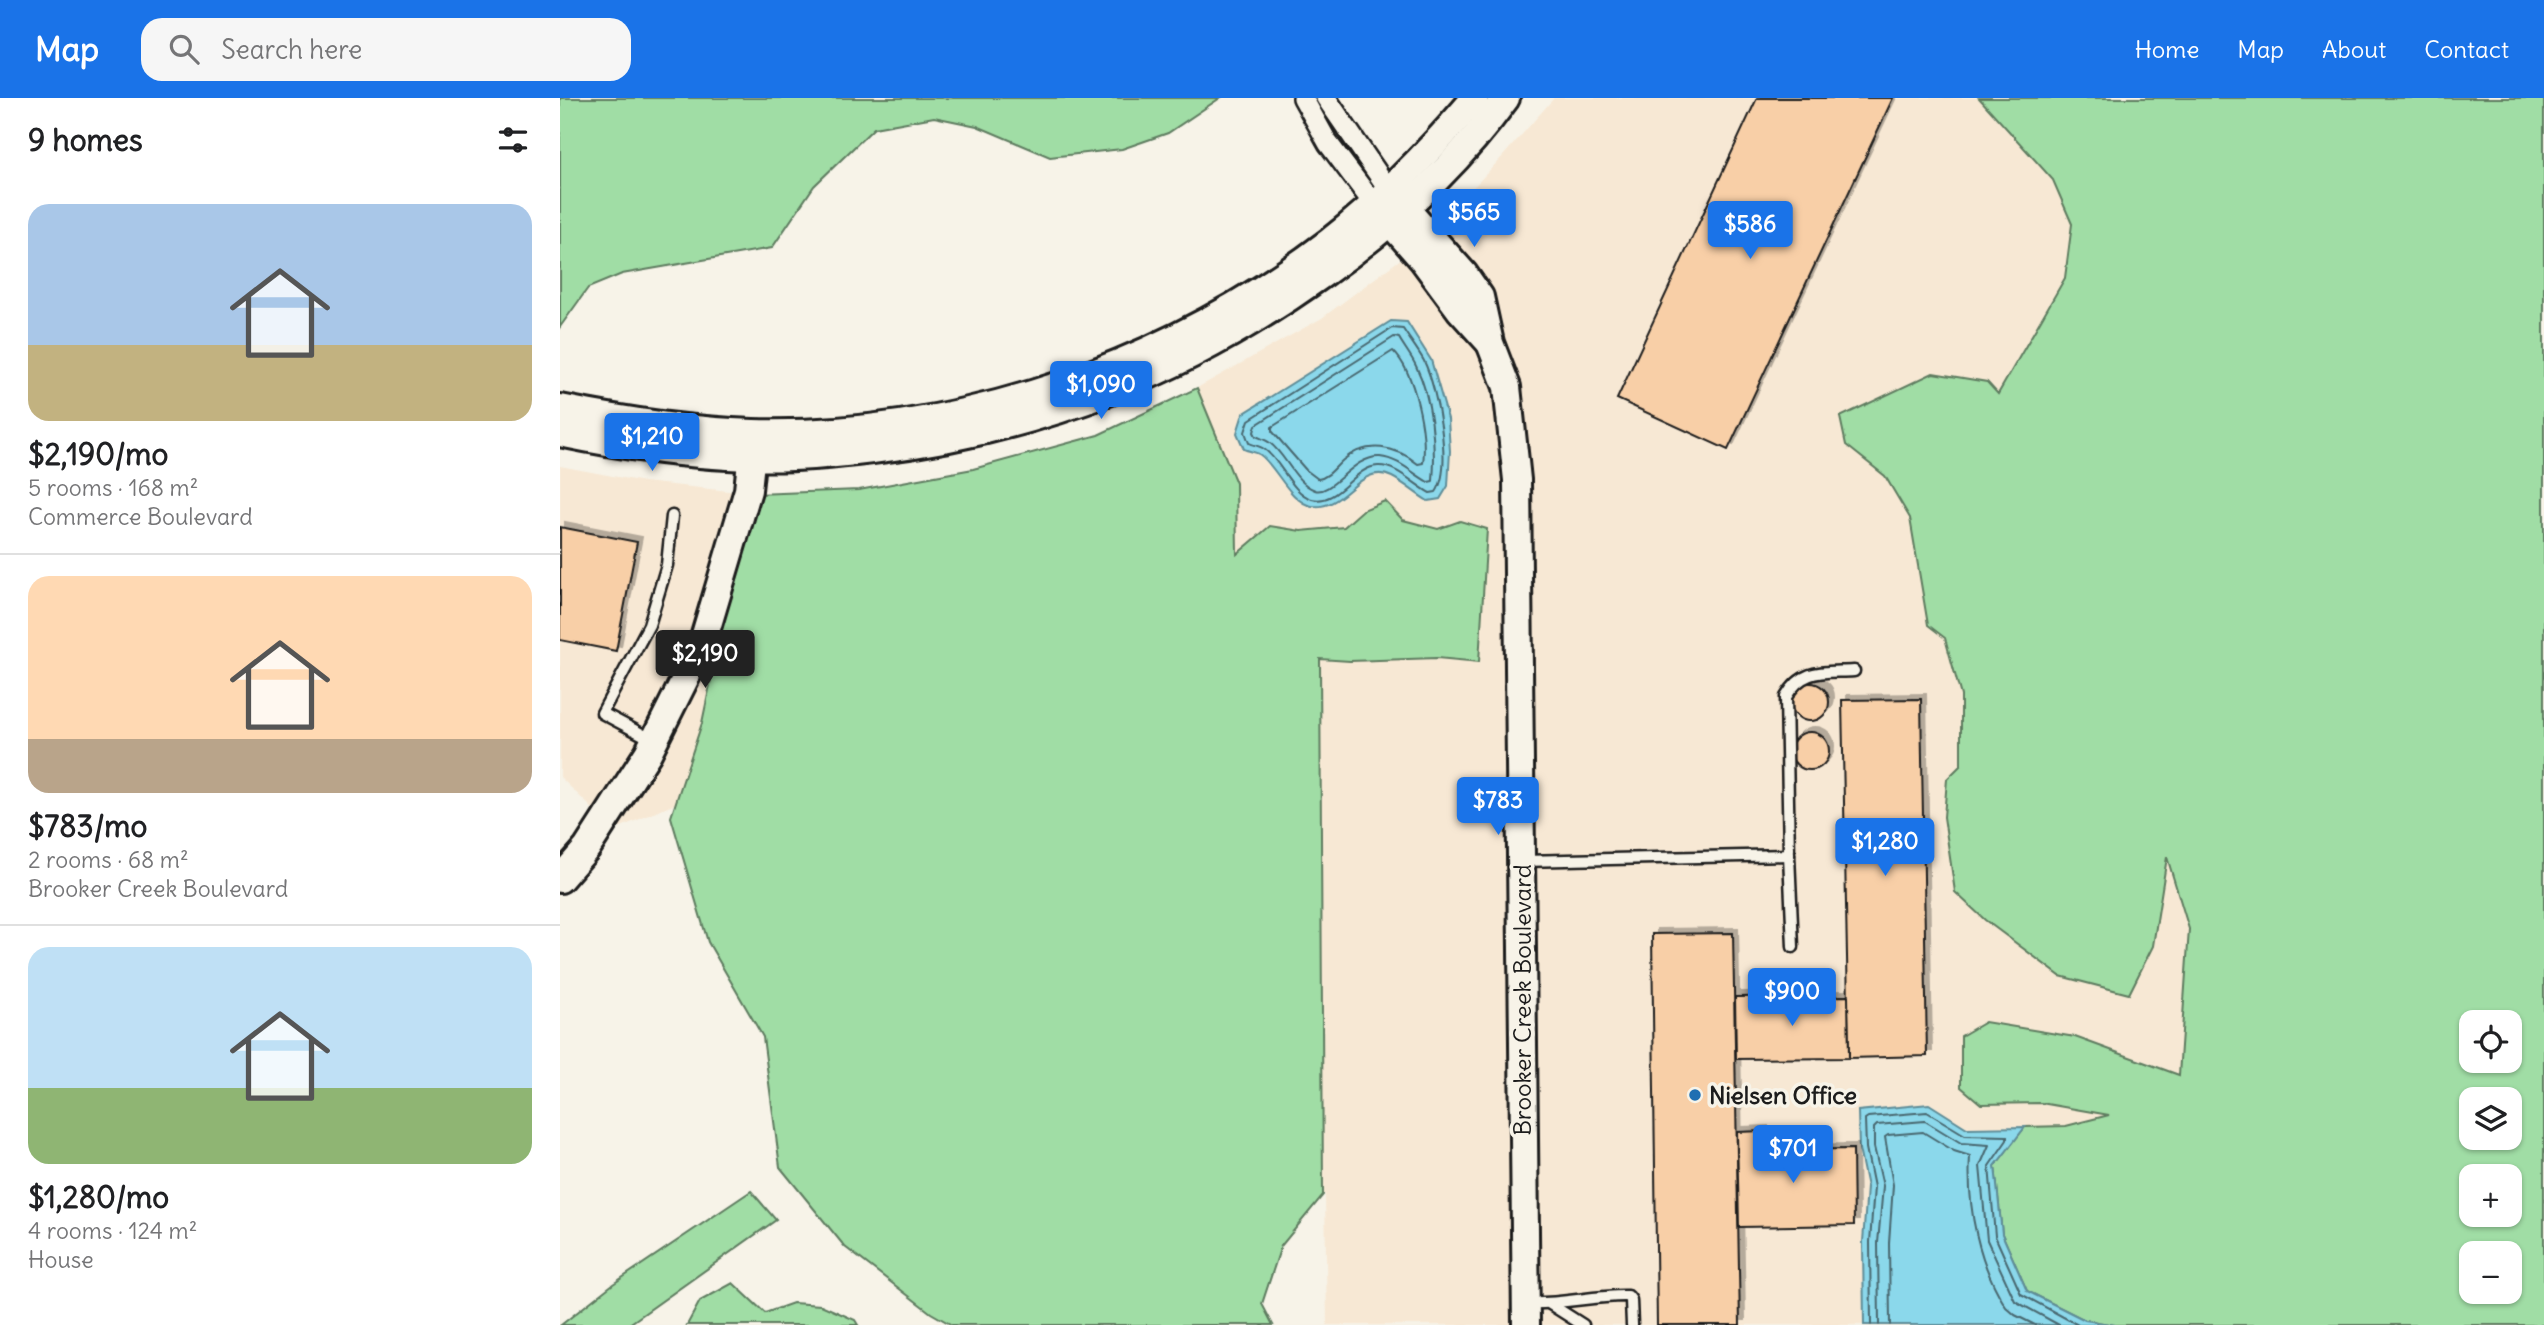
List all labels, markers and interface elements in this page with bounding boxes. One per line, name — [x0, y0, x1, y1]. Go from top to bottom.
search box — [141, 18, 631, 81]
text: Map — [35, 28, 99, 70]
icon: search — [165, 30, 203, 68]
text: Search here — [221, 33, 362, 66]
text: Home — [2135, 34, 2199, 64]
text: Map — [2237, 34, 2284, 64]
text: About — [2322, 34, 2386, 64]
text: Contact — [2424, 34, 2509, 64]
text: 9 homes — [28, 121, 143, 159]
icon: filters — [494, 121, 532, 159]
pin: $565 — [1433, 190, 1515, 249]
text: $565 — [1448, 197, 1500, 226]
pin: $586 — [1709, 202, 1791, 261]
text: $586 — [1724, 209, 1776, 238]
icon: home — [217, 250, 343, 376]
pin: $1,090 — [1044, 362, 1158, 421]
text: $1,090 — [1066, 369, 1136, 398]
pin: $1,210 — [595, 414, 709, 473]
text: $1,210 — [620, 421, 684, 450]
text: $2,190/mo — [28, 435, 168, 473]
text: 5 rooms · 168 m² — [28, 473, 198, 502]
text: Commerce Boulevard — [28, 502, 253, 531]
icon: home — [217, 622, 343, 748]
pin: $2,190 — [648, 630, 762, 690]
text: $2,190 — [672, 638, 738, 667]
pin: $783 — [1457, 778, 1539, 837]
text: $783 — [1473, 785, 1523, 814]
text: $783/mo — [28, 807, 147, 845]
pin: $1,280 — [1828, 818, 1942, 878]
text: $1,280 — [1851, 826, 1919, 855]
text: 2 rooms · 68 m² — [28, 845, 189, 874]
street label: Brooker Creek Boulevard — [1507, 864, 1537, 1136]
text: Brooker Creek Boulevard — [28, 874, 288, 903]
pin: $900 — [1751, 968, 1833, 1028]
text: $900 — [1764, 976, 1820, 1005]
icon: home — [217, 993, 343, 1119]
map controls — [2459, 1010, 2522, 1304]
button: locate — [2459, 1010, 2522, 1073]
place label: Nielsen Office — [1709, 1080, 1857, 1110]
marker: Nielsen Office — [1687, 1087, 1703, 1103]
button: layers — [2459, 1087, 2522, 1150]
pin: $701 — [1752, 1126, 1834, 1185]
text: $701 — [1769, 1133, 1817, 1162]
button: + — [2459, 1164, 2522, 1227]
text: $1,280/mo — [28, 1178, 169, 1216]
text: 4 rooms · 124 m² — [28, 1216, 197, 1245]
button: − — [2459, 1241, 2522, 1304]
text: House — [28, 1245, 94, 1274]

